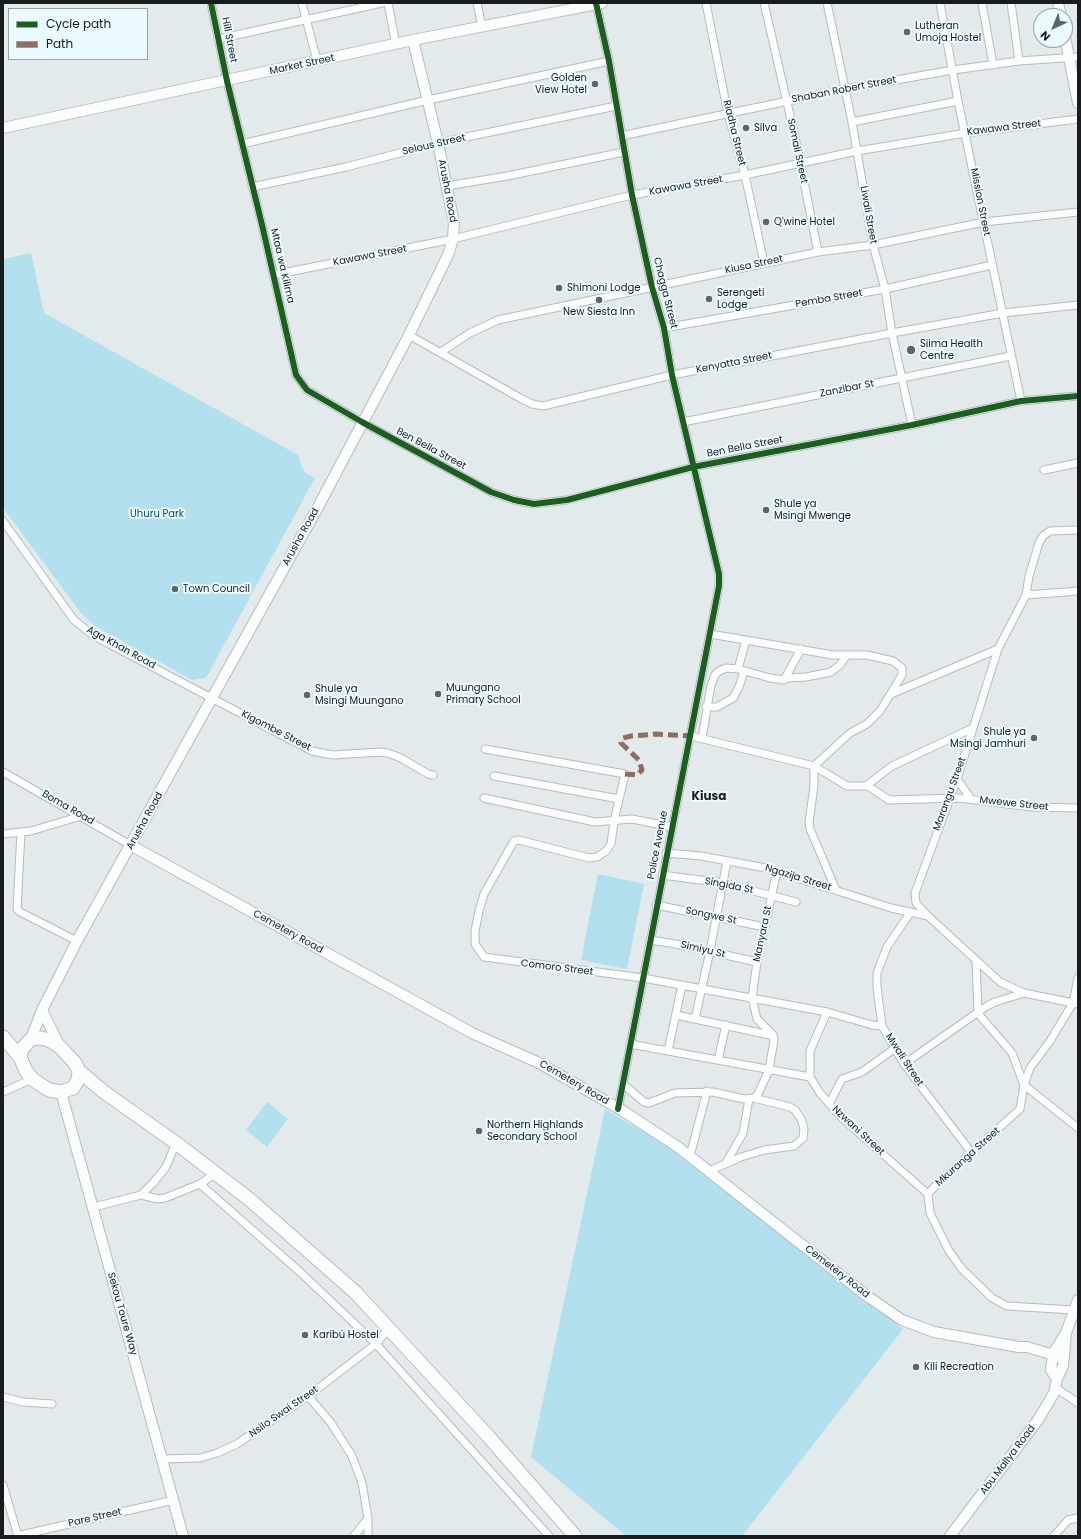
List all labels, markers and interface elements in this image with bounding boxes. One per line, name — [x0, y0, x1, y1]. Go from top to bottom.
legend — [8, 8, 148, 60]
north arrow — [1033, 8, 1073, 48]
text: Cycle path — [46, 15, 111, 32]
street label: Hill Street — [219, 16, 239, 64]
place label: Lutheran Umoja Hostel — [915, 20, 981, 44]
marker: Lutheran Umoja Hostel — [902, 27, 912, 37]
text: N — [1037, 27, 1054, 45]
text: Path — [46, 35, 73, 52]
street label: Market Street — [268, 52, 336, 78]
place label: Golden View Hotel — [535, 72, 587, 96]
street label: Shaban Robert Street — [791, 74, 897, 106]
marker: Golden View Hotel — [590, 79, 600, 89]
street label: Riadha Street — [720, 99, 748, 167]
street label: Somali Street — [784, 117, 810, 185]
street label: Kawawa Street — [966, 117, 1042, 139]
place label: Silva — [754, 122, 777, 134]
marker: Silva — [741, 123, 751, 133]
street label: Selous Street — [401, 132, 467, 158]
street label: Arusha Road — [435, 158, 459, 224]
street label: Mission Street — [968, 167, 992, 237]
street label: Kawawa Street — [648, 174, 724, 198]
street label: Liwali Street — [857, 185, 879, 245]
place label: Q'wine Hotel — [774, 216, 835, 228]
marker: Q'wine Hotel — [761, 217, 771, 227]
street label: Mtaa wa Kilima — [268, 227, 296, 305]
street label: Kawawa Street — [332, 243, 408, 269]
street label: Kiusa Street — [724, 253, 784, 277]
street label: Chagga Street — [650, 256, 680, 330]
place label: Shimoni Lodge — [567, 282, 640, 294]
marker: Shimoni Lodge — [554, 283, 564, 293]
place label: Serengeti Lodge — [717, 287, 764, 310]
street label: Pemba Street — [795, 287, 863, 311]
marker: Serengeti Lodge — [704, 294, 714, 304]
marker: New Siesta Inn — [594, 295, 604, 305]
place label: New Siesta Inn — [563, 306, 635, 318]
place label: Siima Health Centre — [920, 338, 983, 362]
marker: Siima Health Centre — [905, 344, 917, 356]
street label: Kenyatta Street — [695, 350, 773, 376]
street label: Zanzibar St — [819, 378, 875, 400]
street label: Ben Bella Street — [394, 426, 468, 472]
street label: Ben Bella Street — [706, 434, 784, 460]
place label: Shule ya Msingi Mwenge — [774, 498, 851, 522]
marker: Shule ya Msingi Mwenge — [761, 505, 771, 515]
street label: Arusha Road — [280, 506, 322, 568]
park label: Uhuru Park — [130, 508, 184, 520]
place label: Town Council — [183, 583, 250, 595]
marker: Town Council — [170, 584, 180, 594]
street label: Aga Khan Road — [84, 624, 158, 672]
place label: Muungano Primary School — [446, 682, 521, 706]
place label: Shule ya Msingi Muungano — [315, 683, 404, 706]
marker: Muungano Primary School — [433, 689, 443, 699]
marker: Shule ya Msingi Muungano — [302, 690, 312, 700]
street label: Kigombe Street — [239, 708, 313, 754]
place label: Shule ya Msingi Jamhuri — [950, 726, 1026, 750]
marker: Shule ya Msingi Jamhuri — [1029, 733, 1039, 743]
street label: Marangu Street — [931, 756, 969, 832]
street label: Boma Road — [40, 788, 96, 828]
street label: Arusha Road — [124, 790, 166, 852]
district label: Kiusa — [692, 790, 726, 804]
street label: Mwewe Street — [979, 794, 1049, 814]
street label: Police Avenue — [645, 810, 671, 880]
street label: Ngazija Street — [763, 862, 833, 894]
street label: Singida St — [703, 875, 755, 897]
street label: Songwe St — [684, 905, 738, 927]
street label: Manyara St — [751, 905, 775, 963]
street label: Cemetery Road — [251, 908, 325, 956]
street label: Simiyu St — [680, 939, 726, 961]
street label: Comoro Street — [520, 958, 594, 978]
street label: Mwali Street — [883, 1031, 925, 1089]
street label: Cemetery Road — [537, 1058, 611, 1108]
street label: Nzwani Street — [829, 1104, 887, 1158]
place label: Northern Highlands Secondary School — [487, 1119, 583, 1142]
street label: Mkuranga Street — [933, 1125, 1003, 1189]
marker: Northern Highlands Secondary School — [474, 1126, 484, 1136]
street label: Cemetery Road — [802, 1243, 872, 1301]
street label: Sekou Toure Way — [104, 1271, 140, 1357]
place label: Karibú Hostel — [313, 1329, 379, 1341]
marker: Karibú Hostel — [300, 1330, 310, 1340]
place label: Kili Recreation — [924, 1361, 994, 1373]
marker: Kili Recreation — [911, 1362, 921, 1372]
street label: Nsilo Swai Street — [247, 1384, 321, 1440]
street label: Abu Mallya Road — [978, 1423, 1038, 1497]
street label: Pare Street — [67, 1506, 123, 1530]

